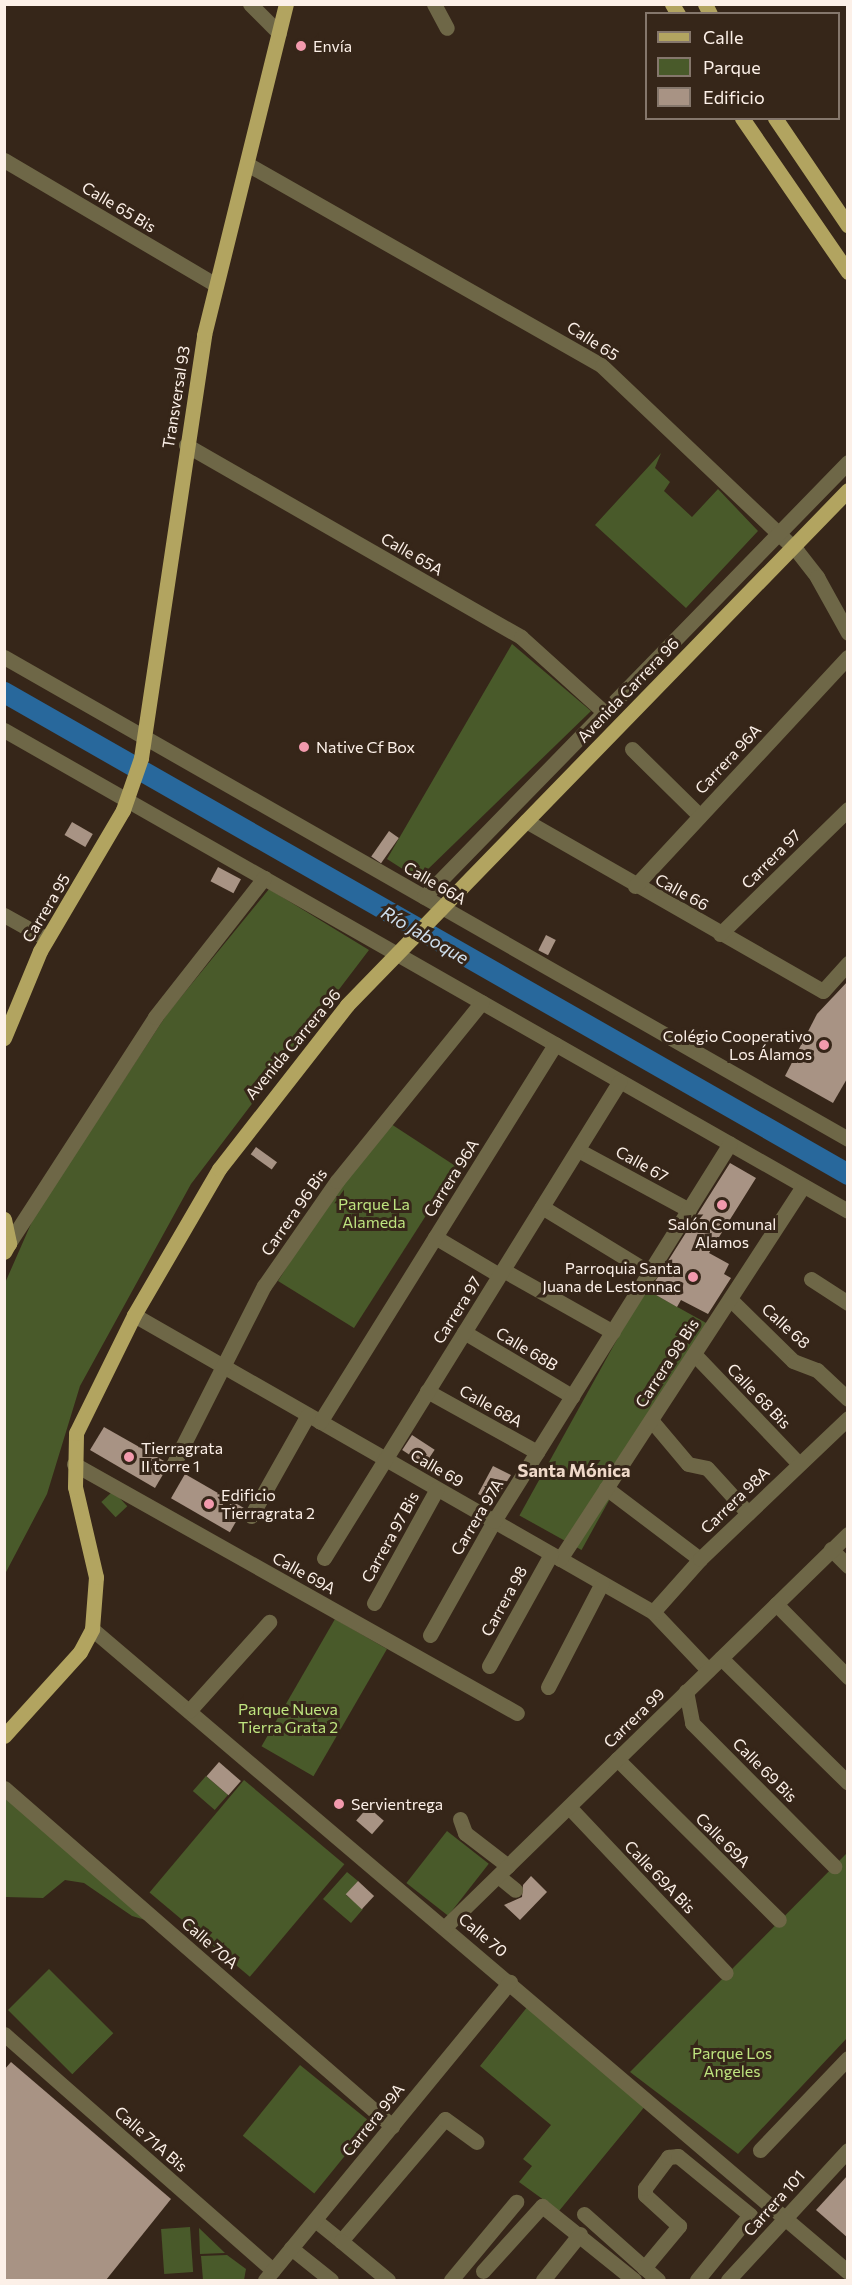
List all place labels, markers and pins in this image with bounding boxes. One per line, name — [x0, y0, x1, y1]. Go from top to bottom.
place label: Envía — [313, 36, 352, 56]
marker: Envía — [294, 39, 308, 53]
place label: Native Cf Box — [316, 737, 415, 757]
marker: Native Cf Box — [297, 740, 311, 754]
place label: Colégio Cooperativo Los Álamos — [663, 1026, 812, 1064]
marker: Colégio Cooperativo Los Álamos — [817, 1038, 831, 1052]
marker: Salón Comunal Alamos — [715, 1198, 729, 1212]
place label: Salón Comunal Alamos — [668, 1214, 776, 1252]
place label: Parroquia Santa Juana de Lestonnac — [542, 1258, 681, 1296]
marker: Parroquia Santa Juana de Lestonnac — [686, 1270, 700, 1284]
place label: Tierragrata II torre 1 — [141, 1438, 223, 1476]
marker: Tierragrata II torre 1 — [122, 1450, 136, 1464]
place label: Edificio Tierragrata 2 — [221, 1485, 315, 1523]
marker: Edificio Tierragrata 2 — [202, 1497, 216, 1511]
place label: Servientrega — [351, 1794, 443, 1814]
marker: Servientrega — [332, 1797, 346, 1811]

